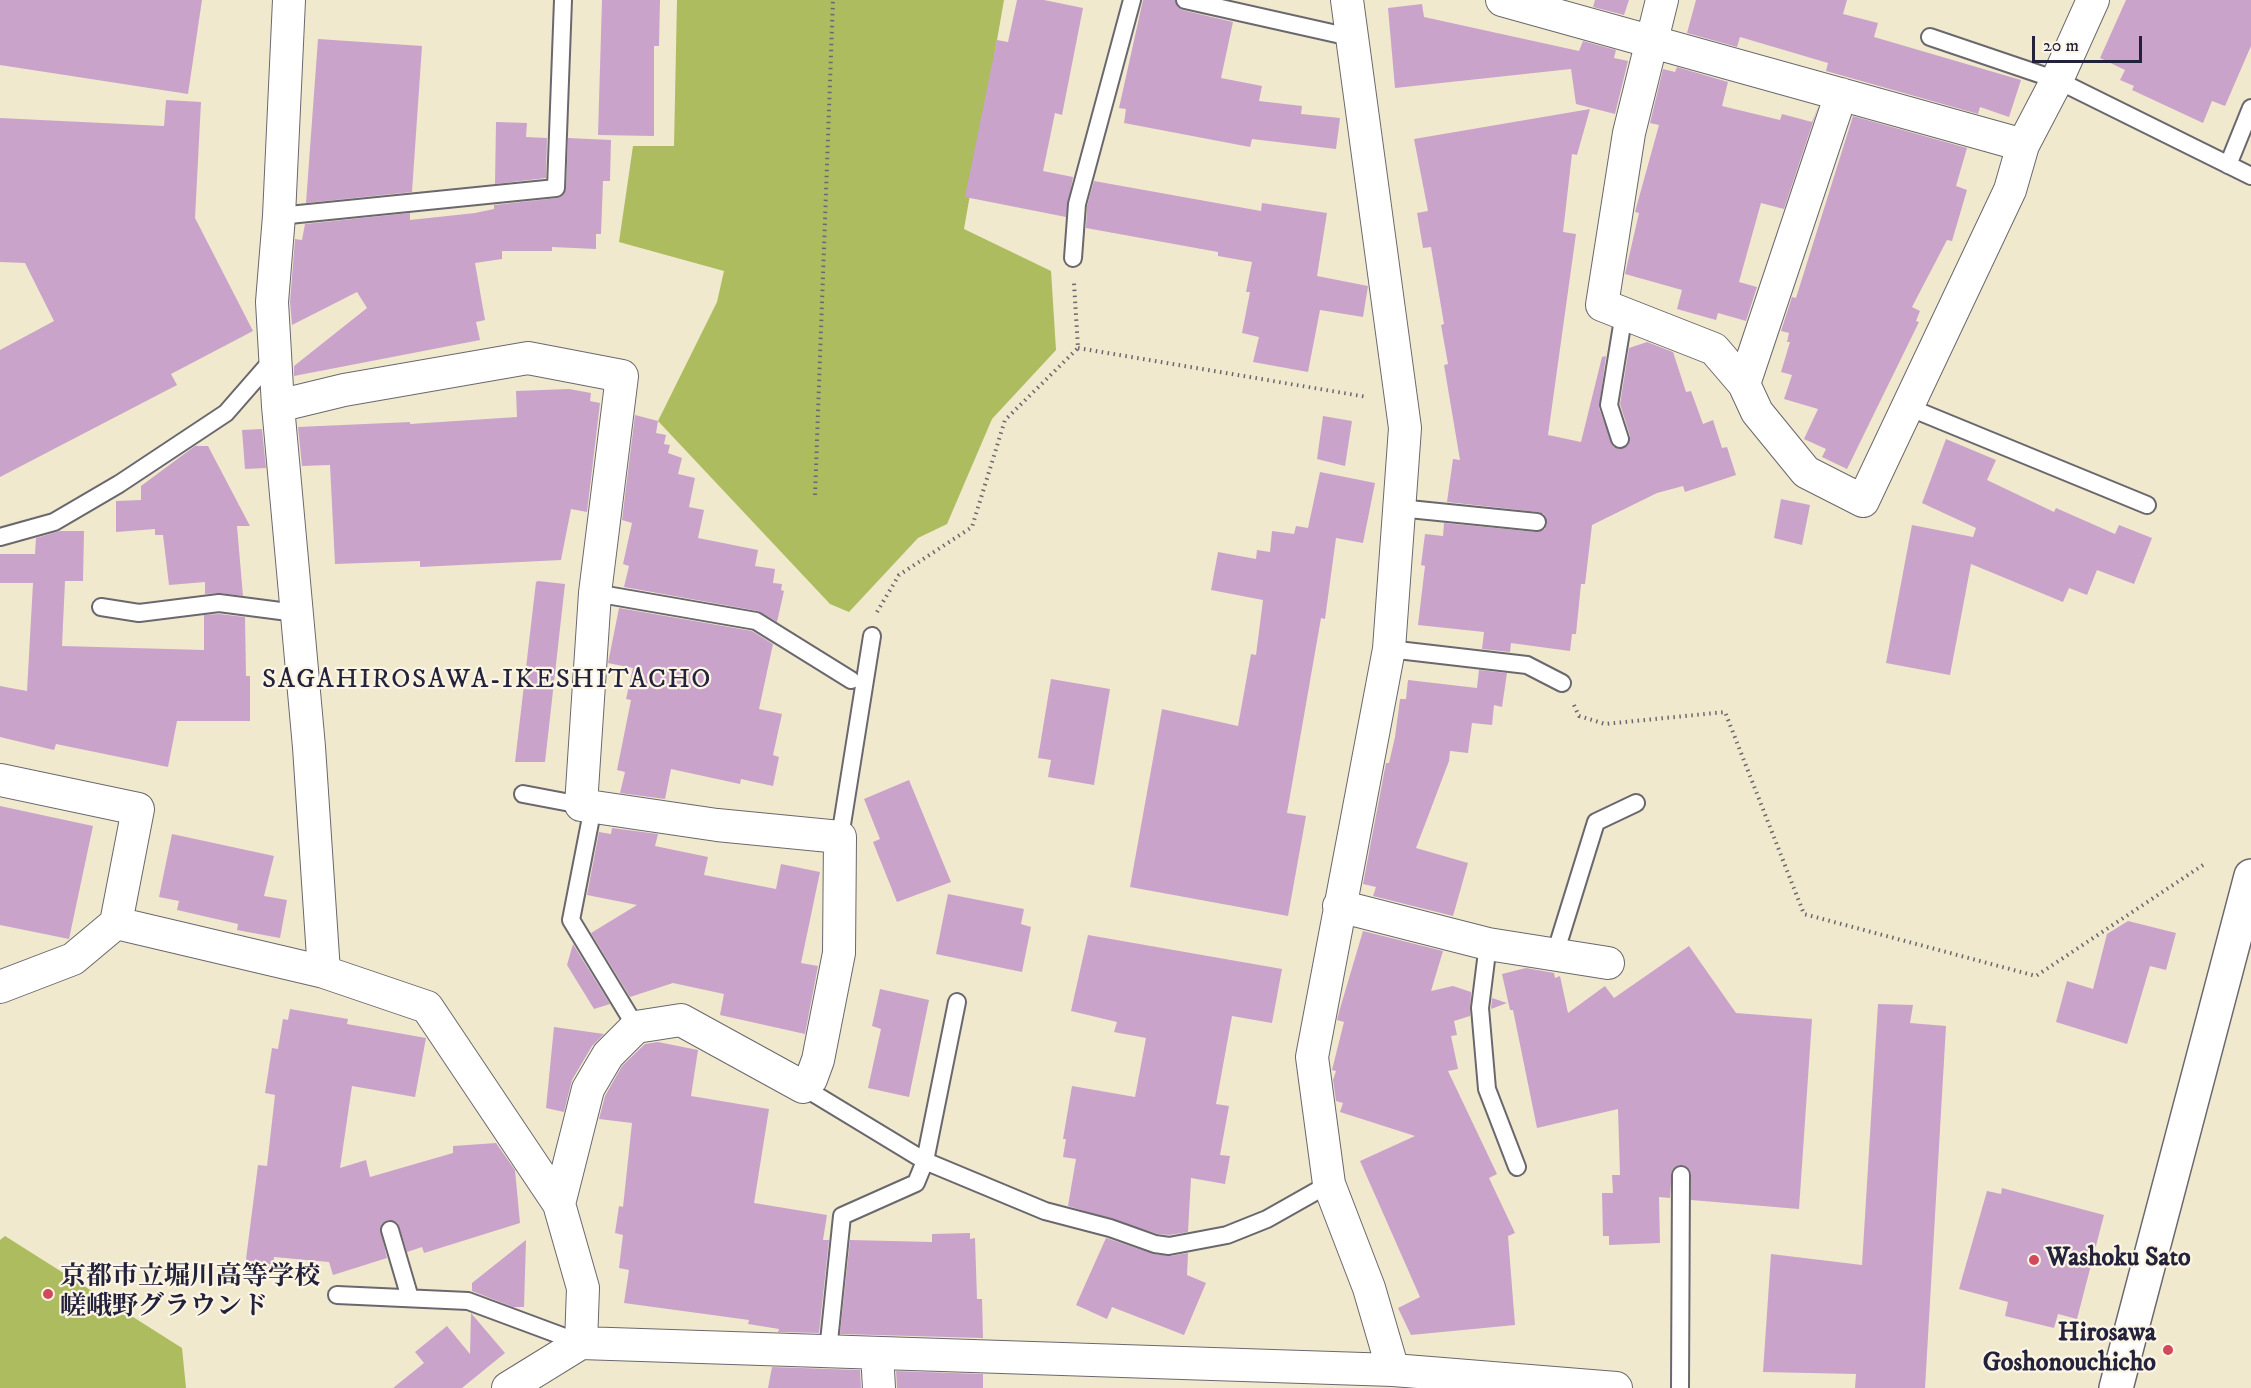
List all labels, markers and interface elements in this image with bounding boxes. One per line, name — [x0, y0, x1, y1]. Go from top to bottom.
scale bar — [2035, 24, 2144, 62]
text: 20 m — [2043, 35, 2079, 57]
district label: SAGAHIROSAWA-IKESHITACHO — [262, 665, 712, 697]
place label: Washoku Sato — [2046, 1244, 2191, 1276]
marker: Washoku Sato — [2027, 1253, 2041, 1267]
place label: 京都市立堀川高等学校 嵯峨野グラウンド — [60, 1263, 320, 1324]
marker: 京都市立堀川高等学校 嵯峨野グラウンド — [41, 1287, 55, 1301]
place label: Hirosawa Goshonouchicho — [1983, 1319, 2156, 1380]
marker: Hirosawa Goshonouchicho — [2161, 1343, 2175, 1357]

